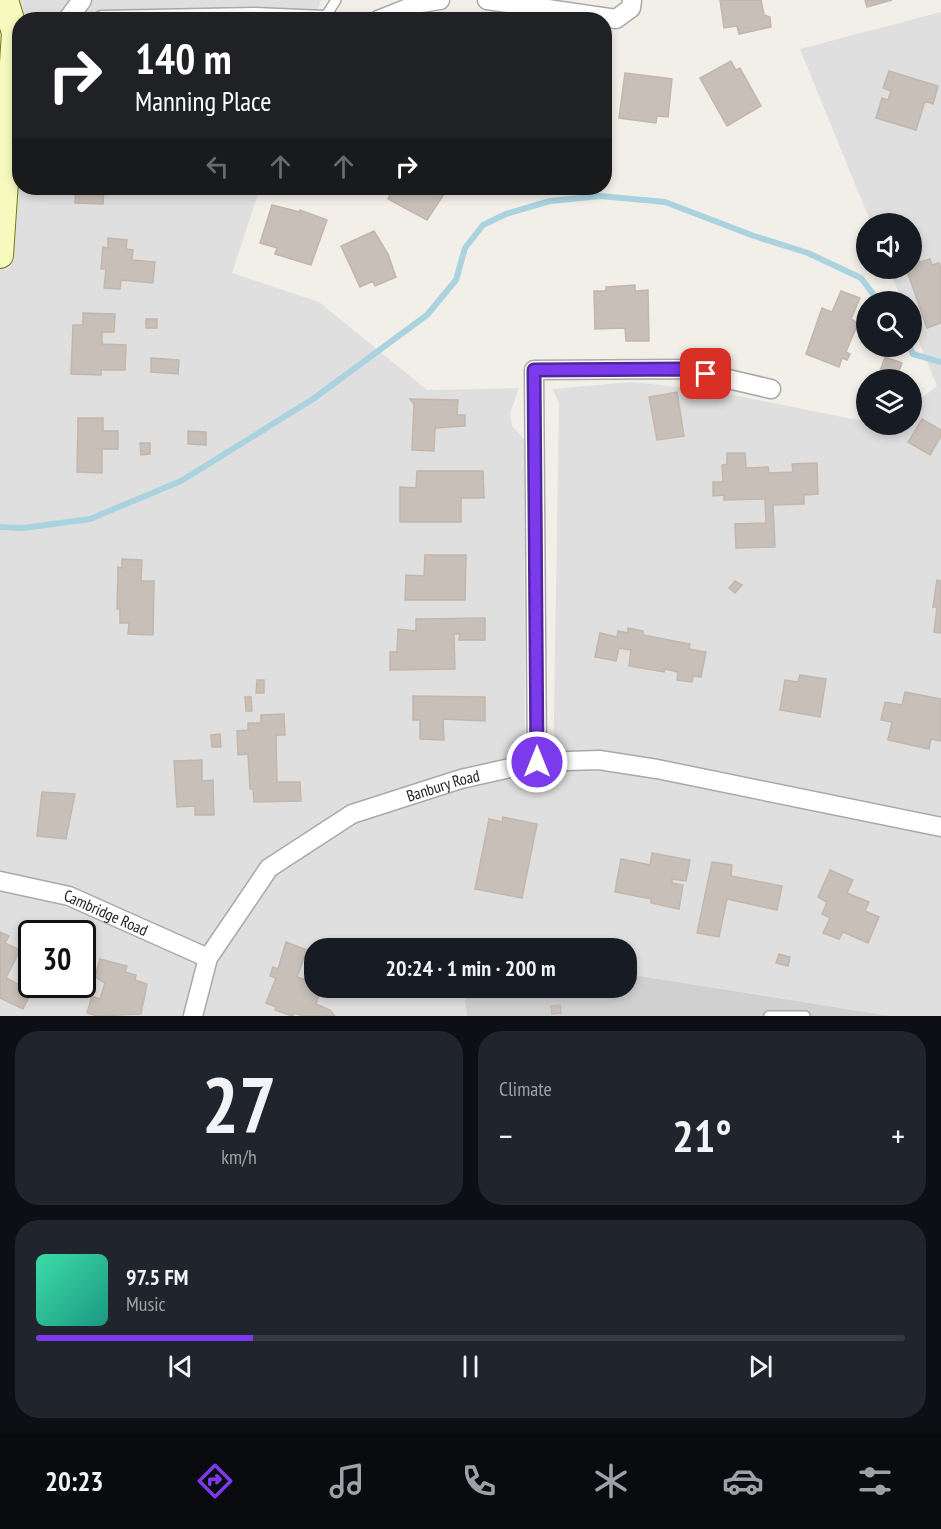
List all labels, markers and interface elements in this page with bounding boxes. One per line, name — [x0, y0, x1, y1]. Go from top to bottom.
text: 140 m — [135, 31, 232, 86]
icon: right — [36, 36, 114, 114]
text: Manning Place — [135, 84, 271, 118]
icon: left — [201, 150, 234, 183]
icon: ahead — [264, 150, 297, 183]
icon: ahead — [327, 150, 360, 183]
icon: right — [390, 150, 423, 183]
map controls — [856, 213, 922, 435]
button: sound — [856, 213, 922, 279]
button: search — [856, 291, 922, 357]
pin — [680, 348, 731, 399]
icon: arrive — [689, 357, 722, 390]
button: layers — [856, 369, 922, 435]
position arrow — [505, 730, 569, 794]
street label: Banbury Road — [404, 765, 481, 806]
street label: Cambridge Road — [62, 885, 151, 940]
speed limit sign: 30 — [18, 920, 96, 998]
text: 20:24 · 1 min · 200 m — [385, 954, 556, 982]
text: 27 — [202, 1054, 276, 1155]
text: Climate — [499, 1076, 552, 1102]
text: 21° — [672, 1106, 732, 1164]
text: − — [499, 1114, 513, 1157]
text: + — [891, 1114, 905, 1157]
text: km/h — [221, 1144, 257, 1170]
text: 97.5 FM — [126, 1263, 188, 1291]
text: Music — [126, 1291, 166, 1317]
icon: previous — [164, 1350, 197, 1383]
icon: pause — [454, 1350, 487, 1383]
icon: next — [744, 1350, 777, 1383]
icon: directions — [194, 1460, 236, 1502]
icon: music — [326, 1460, 368, 1502]
icon: phone — [458, 1460, 500, 1502]
icon: climate — [590, 1460, 632, 1502]
icon: car — [722, 1460, 764, 1502]
icon: filters — [854, 1460, 896, 1502]
text: 20:23 — [45, 1464, 103, 1498]

